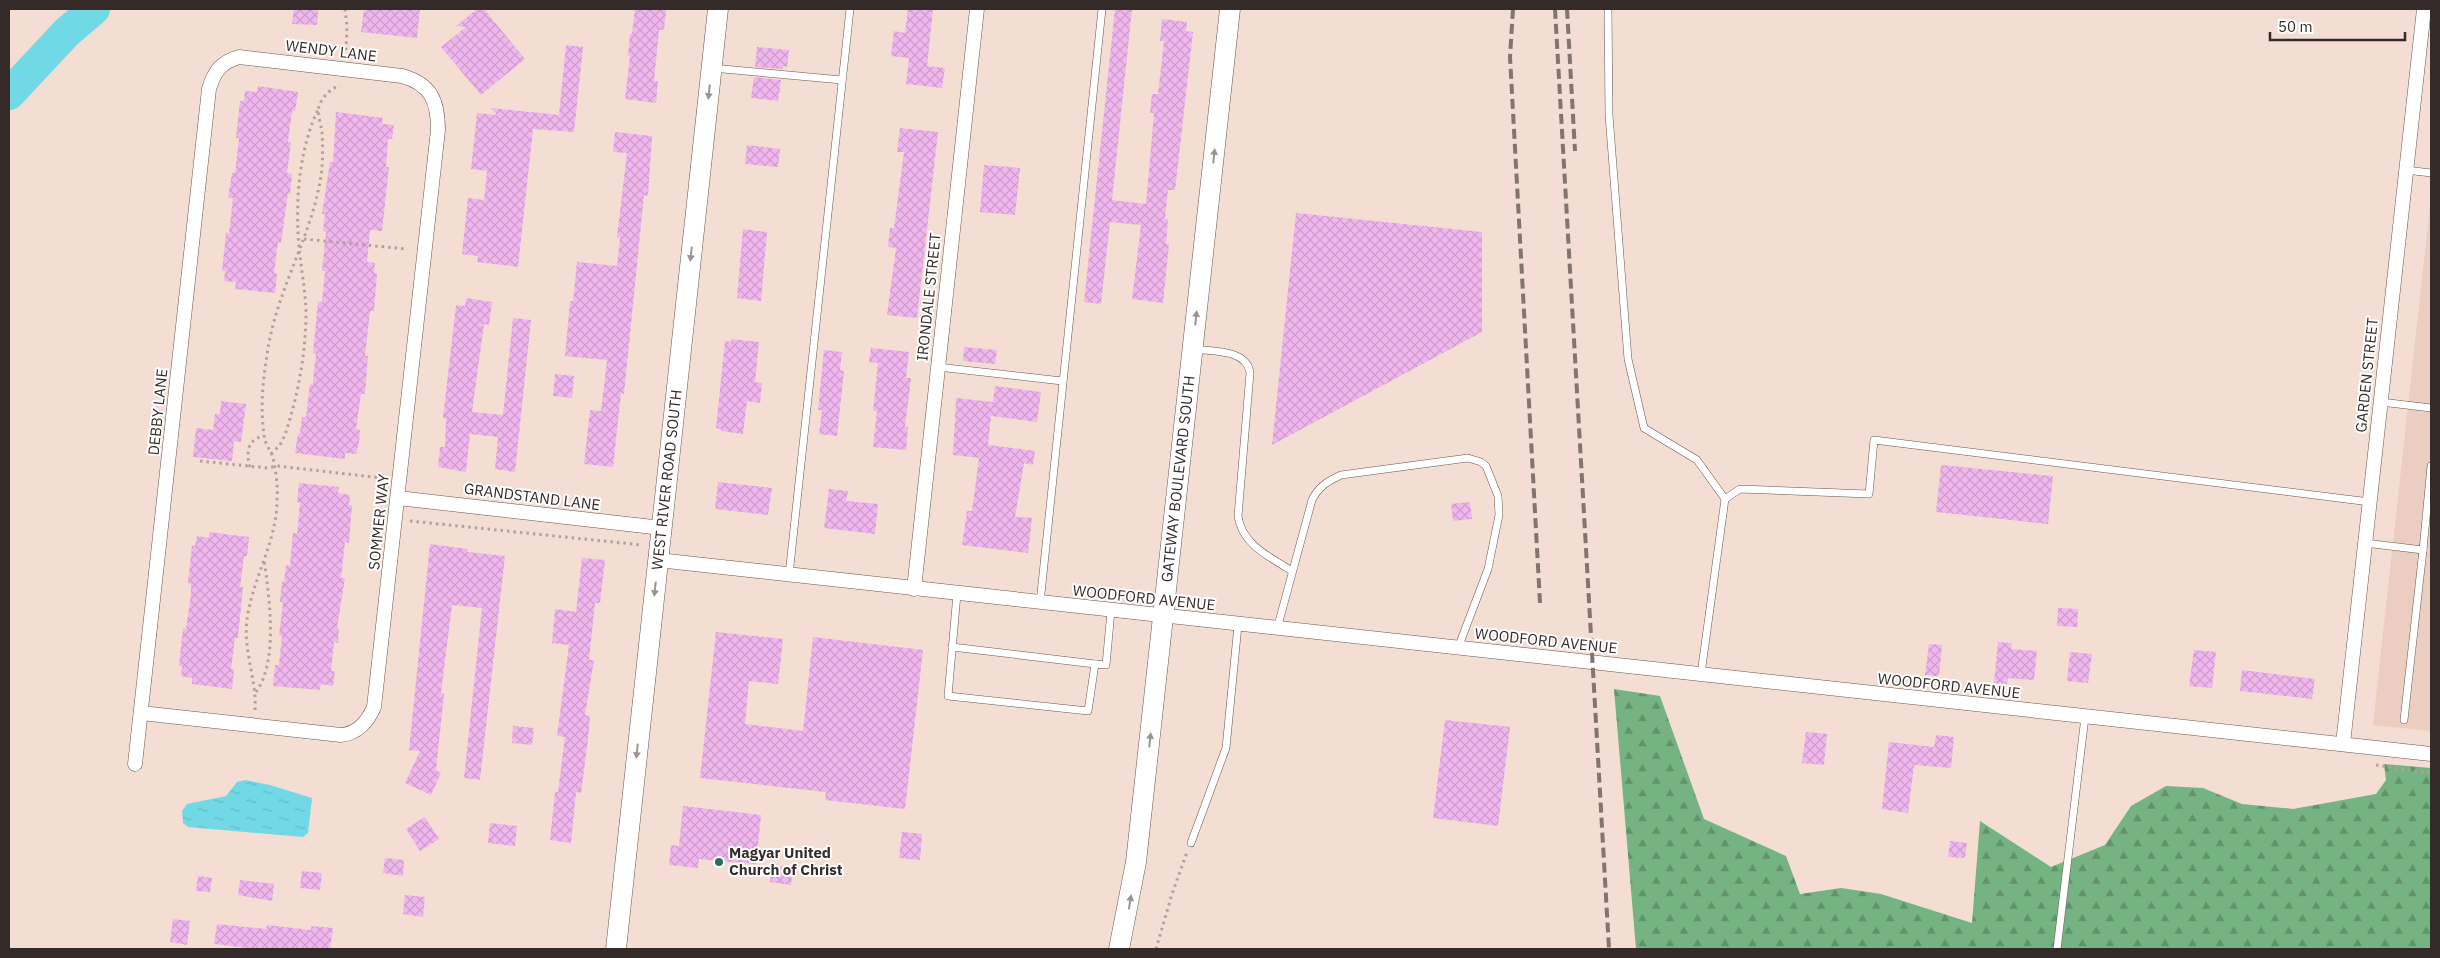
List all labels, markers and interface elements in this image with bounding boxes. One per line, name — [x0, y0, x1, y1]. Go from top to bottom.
scale bar — [2270, 10, 2405, 42]
text: 50 m — [2278, 17, 2313, 36]
street label: WENDY LANE — [284, 35, 378, 66]
one-way arrow — [705, 84, 713, 100]
one-way arrow — [1210, 148, 1218, 164]
street label: IRONDALE STREET — [912, 232, 945, 362]
one-way arrow — [687, 246, 695, 262]
one-way arrow — [1192, 310, 1200, 326]
street label: GARDEN STREET — [2351, 316, 2382, 433]
street label: DEBBY LANE — [143, 368, 172, 456]
street label: GATEWAY BOULEVARD SOUTH — [1157, 375, 1199, 583]
street label: WEST RIVER ROAD SOUTH — [647, 389, 686, 571]
street label: SOMMER WAY — [364, 473, 393, 571]
street label: GRANDSTAND LANE — [463, 479, 601, 514]
one-way arrow — [651, 581, 659, 597]
street label: WOODFORD AVENUE — [1072, 581, 1216, 614]
street label: WOODFORD AVENUE — [1474, 624, 1618, 657]
street label: WOODFORD AVENUE — [1877, 669, 2021, 702]
one-way arrow — [1146, 732, 1154, 748]
one-way arrow — [633, 743, 641, 759]
place label: Magyar United Church of Christ — [729, 843, 843, 879]
marker: Magyar United Church of Christ — [713, 856, 725, 868]
one-way arrow — [1126, 893, 1134, 909]

